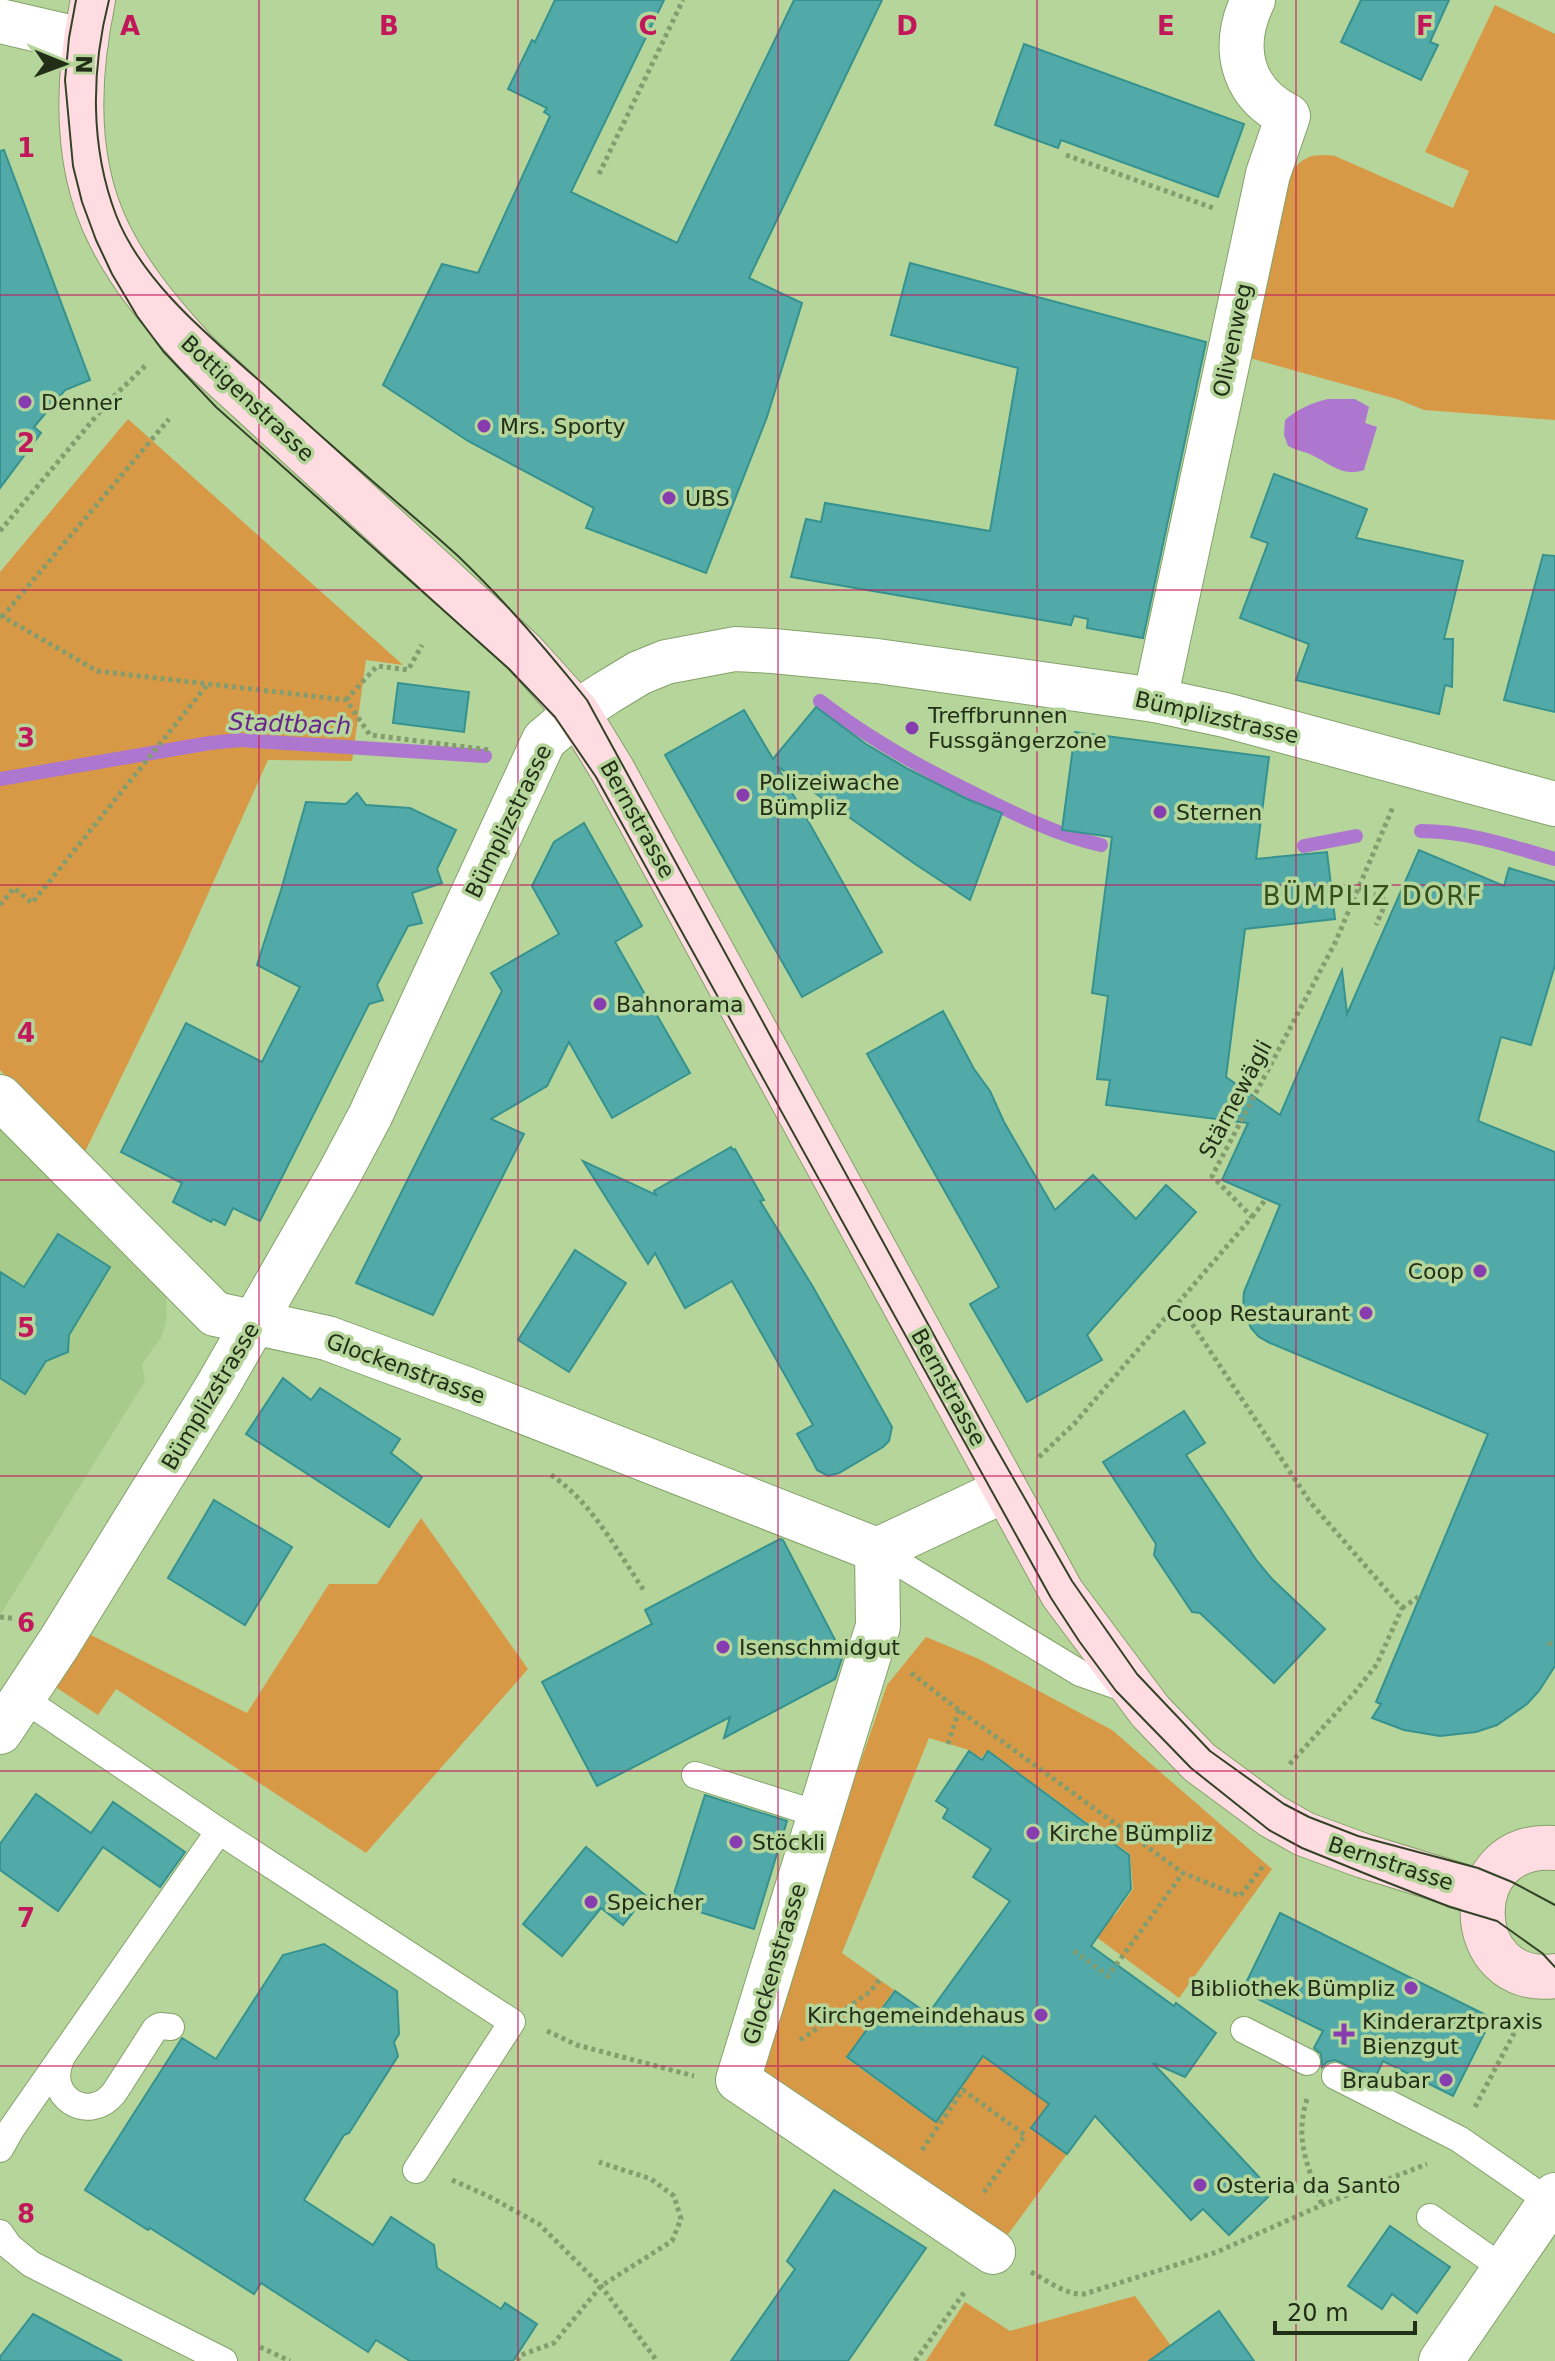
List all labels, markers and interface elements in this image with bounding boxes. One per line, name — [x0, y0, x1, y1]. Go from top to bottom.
text: A — [120, 11, 140, 41]
text: B — [379, 11, 399, 41]
text: C — [638, 11, 658, 41]
text: D — [896, 11, 918, 41]
text: E — [1157, 11, 1175, 41]
text: F — [1416, 11, 1434, 41]
north arrow — [24, 24, 104, 104]
text: N — [71, 55, 96, 74]
text: 1 — [17, 133, 35, 163]
street label: Olivenweg — [1208, 281, 1257, 399]
street label: Bottigenstrasse — [176, 330, 319, 466]
place label: Denner — [41, 390, 123, 415]
marker: Denner — [16, 393, 34, 411]
place label: Mrs. Sporty — [500, 414, 626, 439]
marker: Mrs. Sporty — [475, 417, 493, 435]
text: 2 — [17, 428, 35, 458]
place label: UBS — [685, 486, 730, 511]
marker: UBS — [660, 489, 678, 507]
street label: Bümplizstrasse — [1133, 686, 1301, 748]
place label: Treffbrunnen Fussgängerzone — [927, 703, 1107, 753]
water label: Stadtbach — [228, 708, 352, 740]
marker: Treffbrunnen Fussgängerzone — [903, 719, 921, 737]
text: 3 — [17, 723, 35, 753]
street label: Bümplizstrasse — [461, 741, 556, 902]
street label: Bernstrasse — [595, 756, 680, 882]
place label: Polizeiwache Bümpliz — [759, 770, 899, 820]
marker: Polizeiwache Bümpliz — [734, 786, 752, 804]
place label: Sternen — [1176, 800, 1262, 825]
marker: Sternen — [1151, 803, 1169, 821]
district label: BÜMPLIZ DORF — [1263, 880, 1483, 911]
place label: Bahnorama — [616, 992, 743, 1017]
marker: Bahnorama — [591, 995, 609, 1013]
text: 4 — [17, 1018, 35, 1048]
street label: Stärnewägli — [1194, 1036, 1277, 1162]
place label: Coop — [1408, 1259, 1464, 1284]
marker: Coop — [1471, 1262, 1489, 1280]
place label: Coop Restaurant — [1166, 1301, 1350, 1326]
marker: Coop Restaurant — [1357, 1304, 1375, 1322]
text: 5 — [17, 1313, 35, 1343]
street label: Bümplizstrasse — [157, 1318, 264, 1474]
street label: Bernstrasse — [906, 1324, 991, 1450]
street label: Glockenstrasse — [323, 1328, 489, 1409]
text: 6 — [17, 1608, 35, 1638]
place label: Isenschmidgut — [739, 1635, 900, 1660]
marker: Isenschmidgut — [714, 1638, 732, 1656]
place label: Kirche Bümpliz — [1049, 1821, 1213, 1846]
marker: Kirche Bümpliz — [1024, 1824, 1042, 1842]
place label: Stöckli — [752, 1830, 825, 1855]
street label: Bernstrasse — [1325, 1831, 1457, 1895]
marker: Stöckli — [727, 1833, 745, 1851]
street label: Glockenstrasse — [738, 1881, 811, 2048]
place label: Speicher — [607, 1890, 704, 1915]
marker: Speicher — [582, 1893, 600, 1911]
text: 7 — [17, 1903, 35, 1933]
place label: Bibliothek Bümpliz — [1190, 1976, 1395, 2001]
marker: Bibliothek Bümpliz — [1402, 1979, 1420, 1997]
place label: Kirchgemeindehaus — [807, 2003, 1025, 2028]
marker: Kirchgemeindehaus — [1032, 2006, 1050, 2024]
place label: Kinderarztpraxis Bienzgut — [1362, 2009, 1543, 2059]
marker: Kinderarztpraxis Bienzgut — [1333, 2023, 1355, 2045]
place label: Braubar — [1342, 2068, 1431, 2093]
marker: Braubar — [1437, 2071, 1455, 2089]
place label: Osteria da Santo — [1216, 2173, 1401, 2198]
marker: Osteria da Santo — [1191, 2176, 1209, 2194]
text: 8 — [17, 2199, 35, 2229]
scale bar — [1275, 2285, 1415, 2335]
text: 20 m — [1287, 2299, 1349, 2327]

